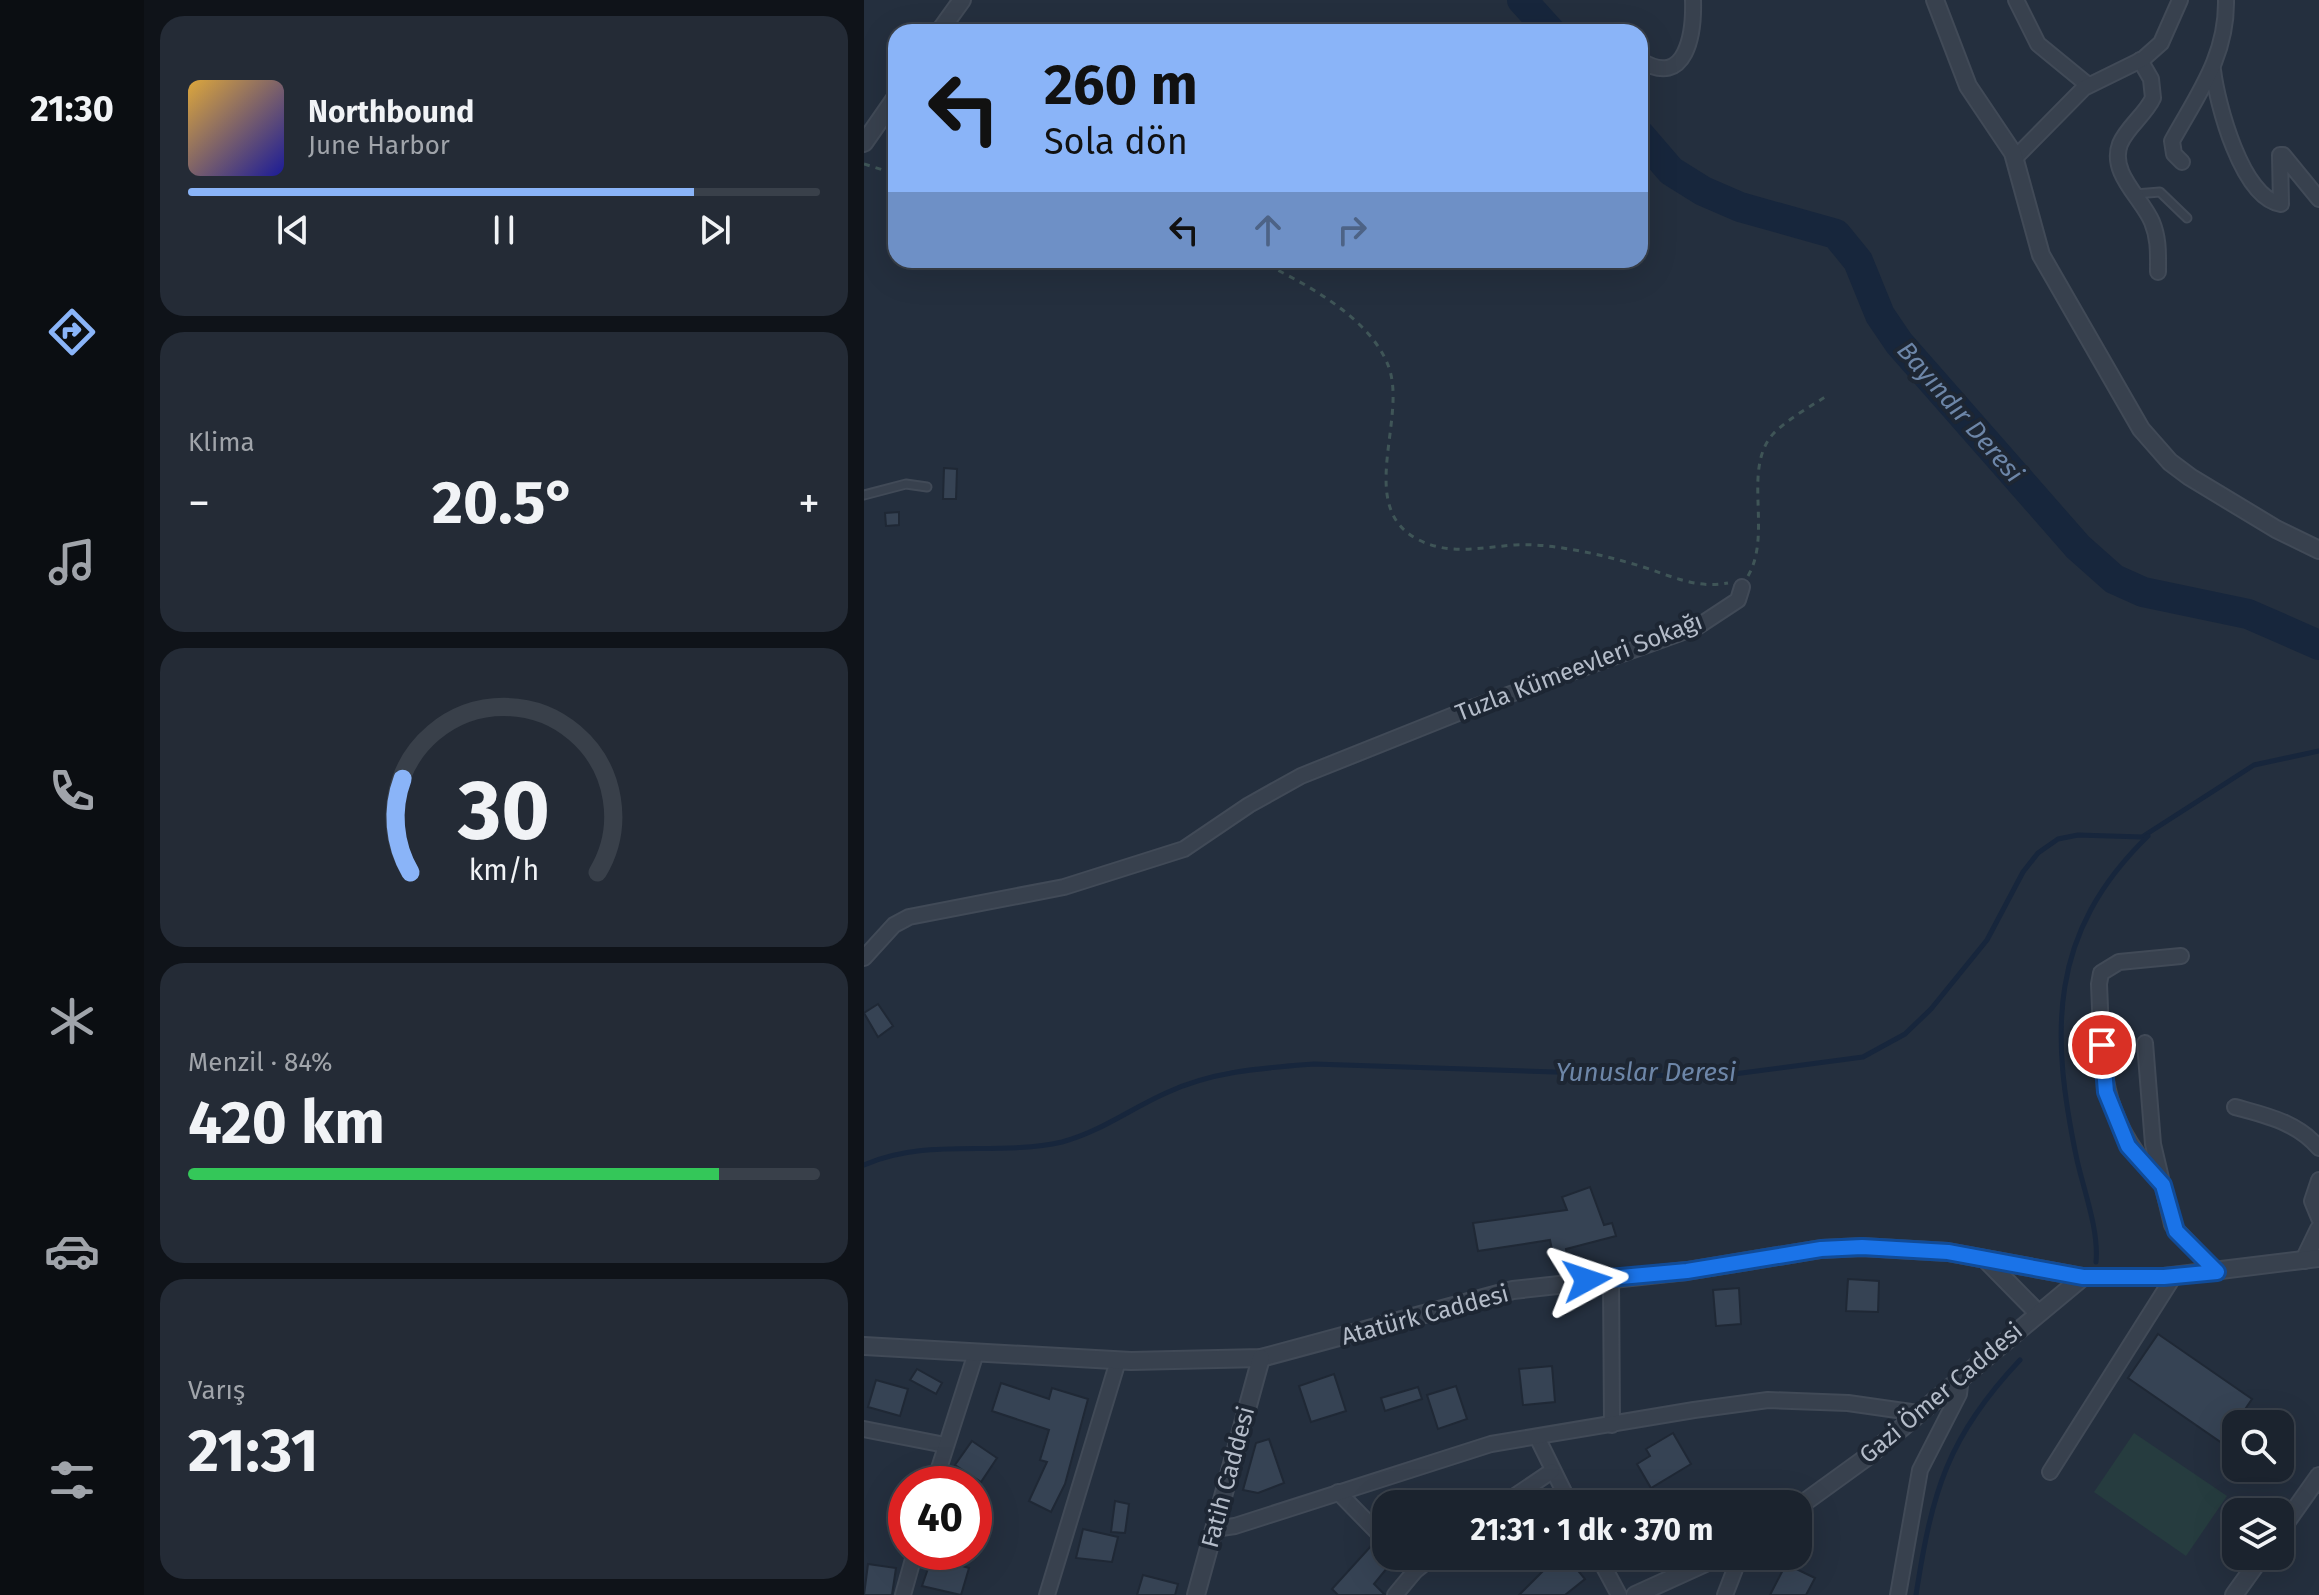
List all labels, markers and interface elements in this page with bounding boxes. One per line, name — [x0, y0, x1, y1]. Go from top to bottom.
text: 260 m — [1044, 52, 1198, 119]
icon: left — [912, 56, 1016, 160]
text: 21:30 — [30, 87, 114, 131]
text: Northbound — [308, 94, 474, 130]
text: Sola dön — [1044, 120, 1188, 164]
text: June Harbor — [308, 130, 450, 161]
icon: previous — [271, 208, 315, 252]
icon: pause — [482, 208, 526, 252]
icon: next — [693, 208, 737, 252]
icon: left — [1162, 208, 1206, 252]
icon: ahead — [1246, 208, 1290, 252]
icon: right — [1330, 208, 1374, 252]
icon: directions — [44, 304, 100, 360]
water label: Bayındır Deresi — [1890, 335, 2030, 489]
text: Klima — [188, 427, 255, 458]
text: 20.5° — [432, 467, 576, 539]
text: − — [188, 477, 210, 530]
text: + — [798, 477, 820, 530]
icon: music — [44, 534, 100, 590]
street label: Tuzla Kümeevleri Sokağı — [1452, 607, 1706, 727]
text: 30 — [457, 761, 550, 861]
icon: phone — [44, 763, 100, 819]
text: km/h — [469, 854, 539, 889]
icon: climate — [44, 993, 100, 1049]
pin — [2068, 1011, 2136, 1079]
icon: arrive — [2080, 1023, 2124, 1067]
text: Menzil · 84% — [188, 1047, 333, 1078]
water label: Yunuslar Deresi — [1556, 1057, 1736, 1088]
text: 420 km — [188, 1087, 385, 1159]
icon: car — [44, 1223, 100, 1279]
position arrow — [1545, 1238, 1629, 1322]
street label: Atatürk Caddesi — [1338, 1279, 1512, 1351]
street label: Gazi Ömer Caddesi — [1854, 1317, 2028, 1469]
text: Varış — [188, 1375, 245, 1406]
street label: Fatih Caddesi — [1196, 1403, 1260, 1551]
map controls — [2222, 1410, 2294, 1570]
button: search — [2222, 1410, 2294, 1482]
text: 21:31 — [188, 1415, 319, 1487]
icon: filters — [44, 1452, 100, 1508]
speed limit sign: 40 — [888, 1466, 992, 1570]
button: layers — [2222, 1498, 2294, 1570]
text: 21:31 · 1 dk · 370 m — [1471, 1512, 1713, 1548]

